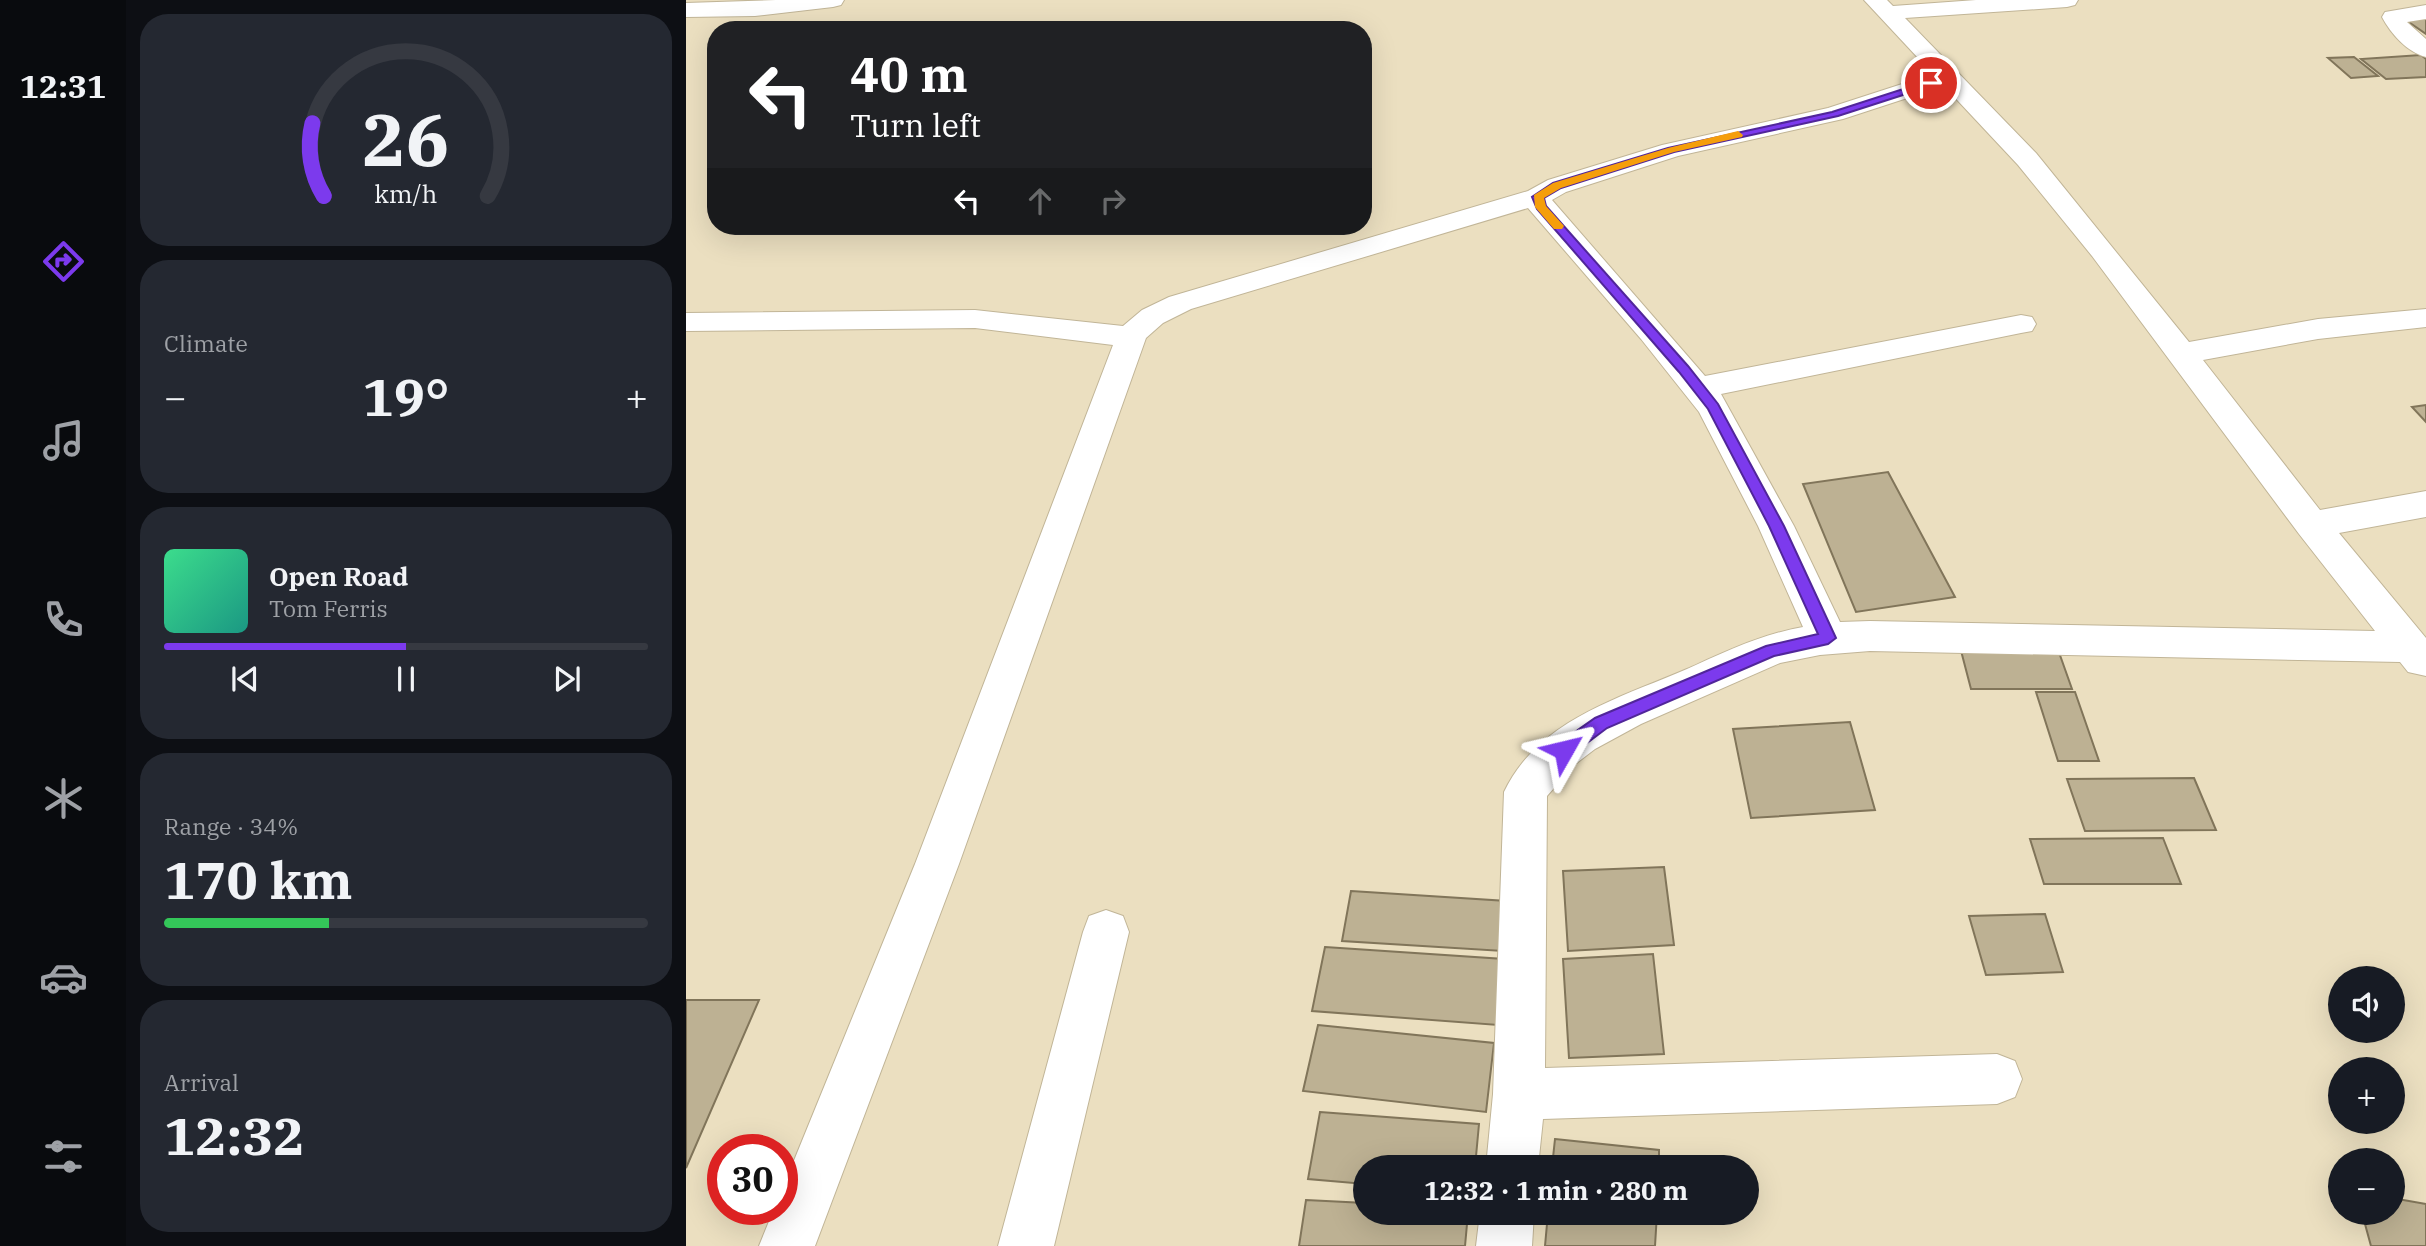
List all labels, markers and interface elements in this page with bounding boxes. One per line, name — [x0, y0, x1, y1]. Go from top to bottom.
text: 40 m — [850, 42, 968, 105]
icon: left — [735, 49, 826, 140]
pin — [1901, 53, 1961, 113]
icon: arrive — [1912, 64, 1950, 102]
text: 12:31 — [20, 65, 106, 107]
text: 26 — [362, 92, 450, 187]
text: Turn left — [850, 104, 981, 146]
text: km/h — [374, 177, 438, 210]
icon: left — [948, 182, 986, 220]
icon: ahead — [1021, 182, 1059, 220]
icon: right — [1094, 182, 1132, 220]
icon: directions — [39, 237, 88, 286]
text: Climate — [164, 328, 248, 358]
text: 19° — [363, 363, 449, 430]
text: − — [164, 372, 187, 421]
text: + — [625, 372, 648, 421]
icon: music — [39, 416, 88, 465]
text: Open Road — [269, 559, 408, 593]
text: Tom Ferris — [269, 593, 388, 623]
icon: phone — [39, 595, 88, 644]
icon: previous — [226, 660, 264, 698]
icon: pause — [387, 660, 425, 698]
icon: next — [548, 660, 586, 698]
position arrow — [1527, 713, 1601, 787]
icon: climate — [39, 774, 88, 823]
text: Range · 34% — [164, 811, 298, 841]
text: 170 km — [164, 846, 353, 913]
icon: car — [39, 953, 88, 1002]
map controls — [2328, 966, 2405, 1225]
button: sound — [2328, 966, 2405, 1043]
button: + — [2328, 1057, 2405, 1134]
text: Arrival — [164, 1067, 239, 1097]
text: 12:32 — [164, 1102, 305, 1169]
icon: filters — [39, 1132, 88, 1181]
speed limit sign: 30 — [707, 1134, 798, 1225]
button: − — [2328, 1148, 2405, 1225]
text: 12:32 · 1 min · 280 m — [1424, 1173, 1688, 1207]

